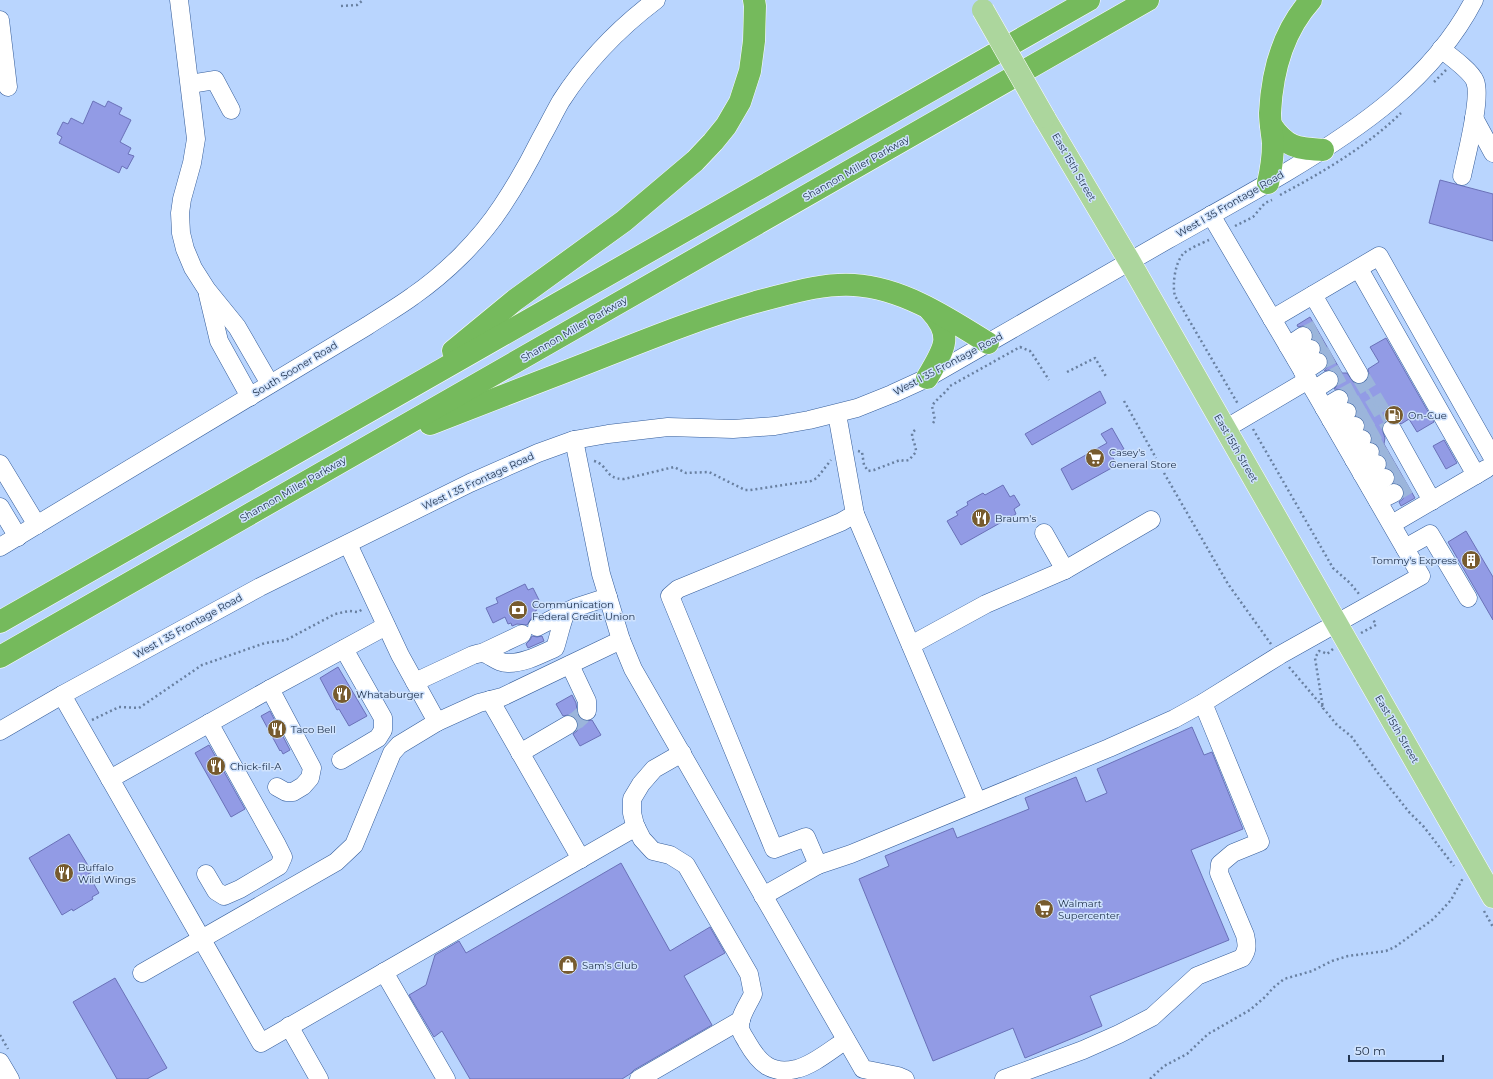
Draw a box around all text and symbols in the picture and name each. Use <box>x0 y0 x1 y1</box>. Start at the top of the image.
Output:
street label: East 15th Street <box>1049 130 1099 204</box>
street label: Shannon Miller Parkway <box>801 132 912 204</box>
street label: West I 35 Frontage Road <box>1174 168 1286 240</box>
street label: Shannon Miller Parkway <box>519 293 630 365</box>
street label: West I 35 Frontage Road <box>891 330 1005 398</box>
street label: South Sooner Road <box>250 338 340 400</box>
fuel station icon: On-Cue <box>1383 404 1405 426</box>
place label: On-Cue <box>1408 409 1447 422</box>
street label: East 15th Street <box>1211 411 1261 485</box>
place label: Casey's General Store <box>1109 446 1177 471</box>
supermarket icon: Casey's General Store <box>1084 447 1106 469</box>
street label: West I 35 Frontage Road <box>420 449 536 513</box>
street label: Shannon Miller Parkway <box>238 453 349 525</box>
restaurant icon: Braum's <box>970 507 992 529</box>
place label: Braum's <box>995 512 1036 525</box>
building icon: Tommy's Express <box>1460 549 1482 571</box>
place label: Tommy's Express <box>1371 554 1457 567</box>
street label: West I 35 Frontage Road <box>131 591 245 661</box>
place label: Communication Federal Credit Union <box>532 598 635 623</box>
bank icon: Communication Federal Credit Union <box>507 599 529 621</box>
restaurant icon: Whataburger <box>331 683 353 705</box>
place label: Whataburger <box>356 688 424 701</box>
street label: East 15th Street <box>1372 692 1422 766</box>
restaurant icon: Taco Bell <box>266 718 288 740</box>
place label: Taco Bell <box>291 723 336 736</box>
restaurant icon: Chick-fil-A <box>205 755 227 777</box>
place label: Chick-fil-A <box>230 760 282 773</box>
place label: Buffalo Wild Wings <box>78 861 136 886</box>
restaurant icon: Buffalo Wild Wings <box>53 862 75 884</box>
place label: Walmart Supercenter <box>1058 897 1120 922</box>
supermarket icon: Walmart Supercenter <box>1033 898 1055 920</box>
shop icon: Sam's Club <box>557 954 579 976</box>
place label: Sam's Club <box>582 959 638 972</box>
scale bar <box>1349 1037 1443 1063</box>
text: 50 m <box>1355 1043 1386 1058</box>

